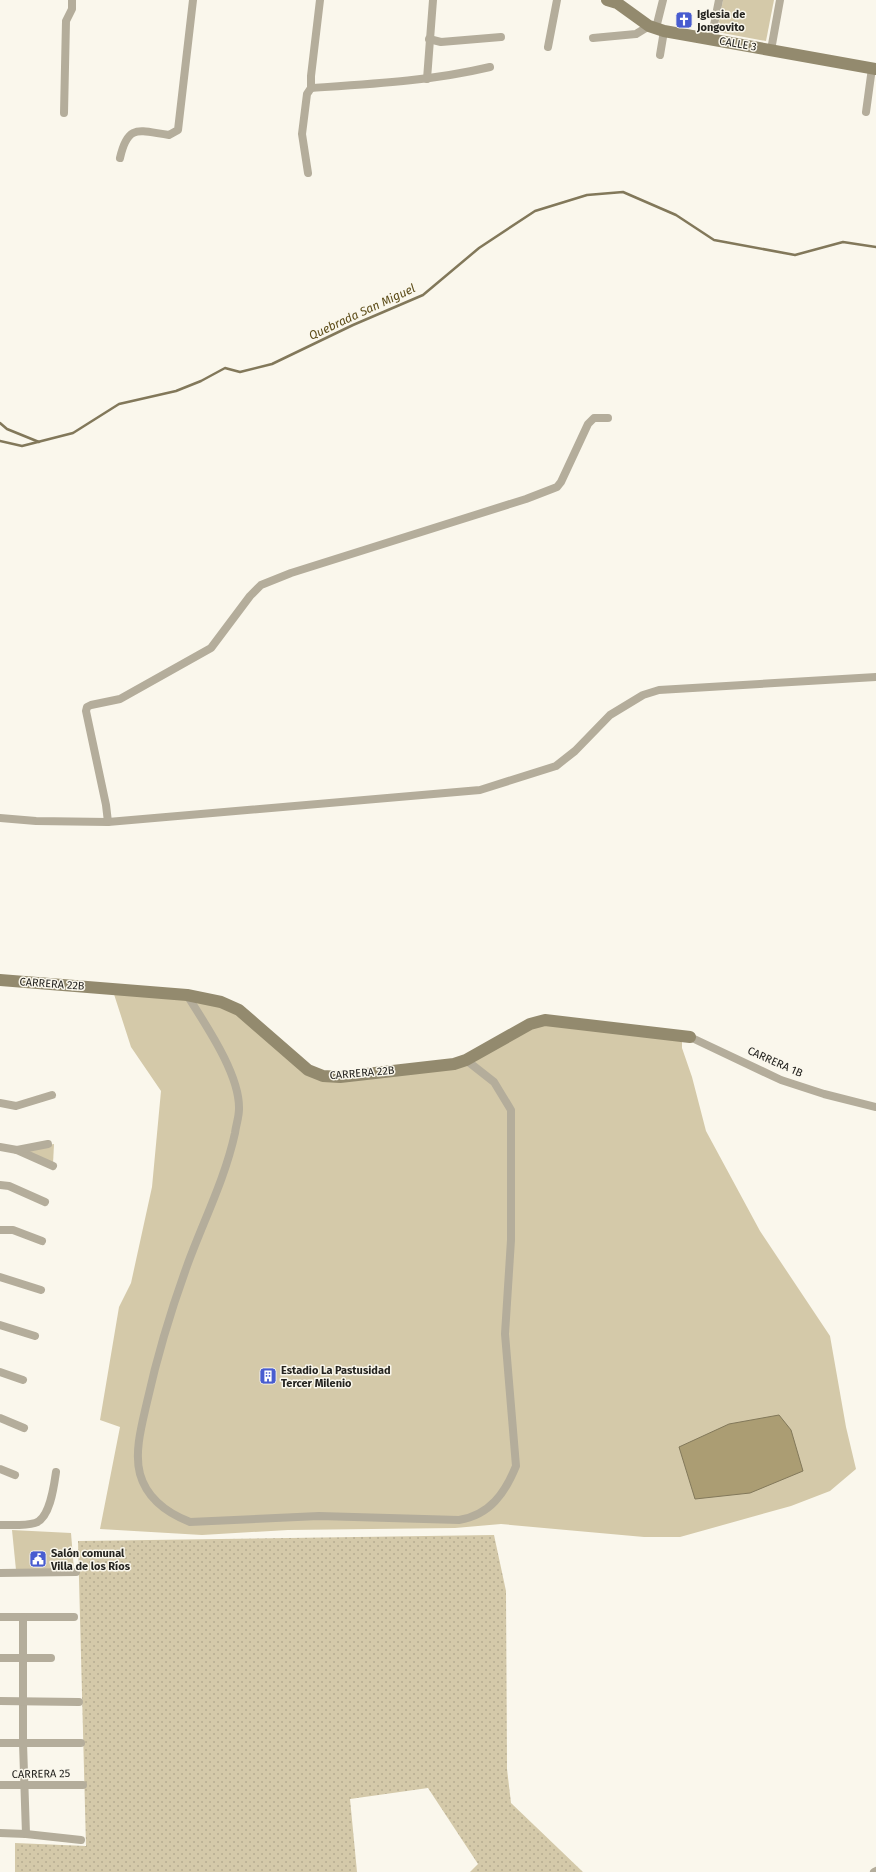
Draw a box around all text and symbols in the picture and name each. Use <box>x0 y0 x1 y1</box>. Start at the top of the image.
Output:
place label: Iglesia de Jongovito <box>696 8 745 34</box>
church icon: Iglesia de Jongovito <box>674 10 694 30</box>
street label: CALLE 3 <box>718 34 758 54</box>
water label: Quebrada San Miguel <box>307 281 417 343</box>
street label: CARRERA 22B <box>19 975 85 993</box>
street label: CARRERA 1B <box>745 1044 805 1080</box>
street label: CARRERA 22B <box>329 1064 395 1082</box>
place label: Estadio La Pastusidad Tercer Milenio <box>281 1364 391 1390</box>
building icon: Estadio La Pastusidad Tercer Milenio <box>258 1366 278 1386</box>
place label: Salón comunal Villa de los Ríos <box>50 1547 131 1573</box>
public building icon: Salón comunal Villa de los Ríos <box>28 1549 48 1569</box>
street label: CARRERA 25 <box>12 1767 71 1781</box>

